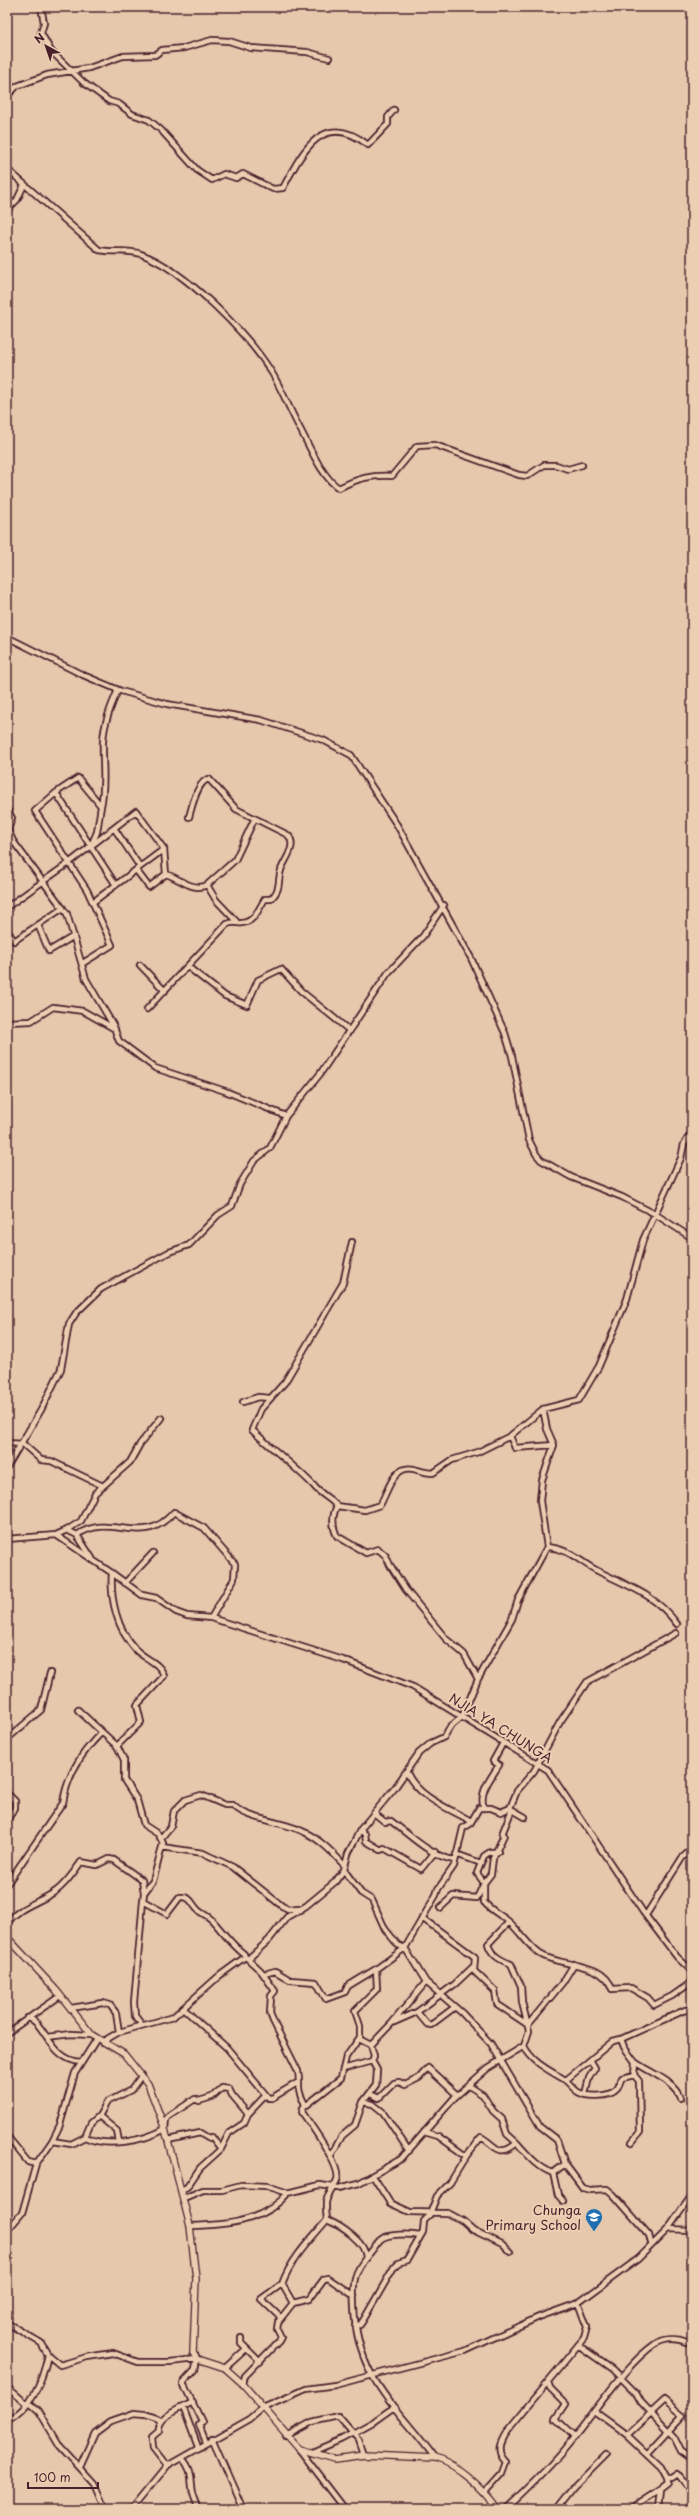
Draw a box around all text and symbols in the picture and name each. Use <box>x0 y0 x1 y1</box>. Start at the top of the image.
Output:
north arrow <box>26 26 66 66</box>
text: N <box>30 28 48 47</box>
street label: NJIA YA CHUNGA <box>446 1688 557 1767</box>
place label: Chunga Primary School <box>485 2200 582 2234</box>
school or university icon: Chunga Primary School <box>584 2207 604 2232</box>
scale bar <box>28 2464 98 2490</box>
text: 100 m <box>34 2468 71 2486</box>

